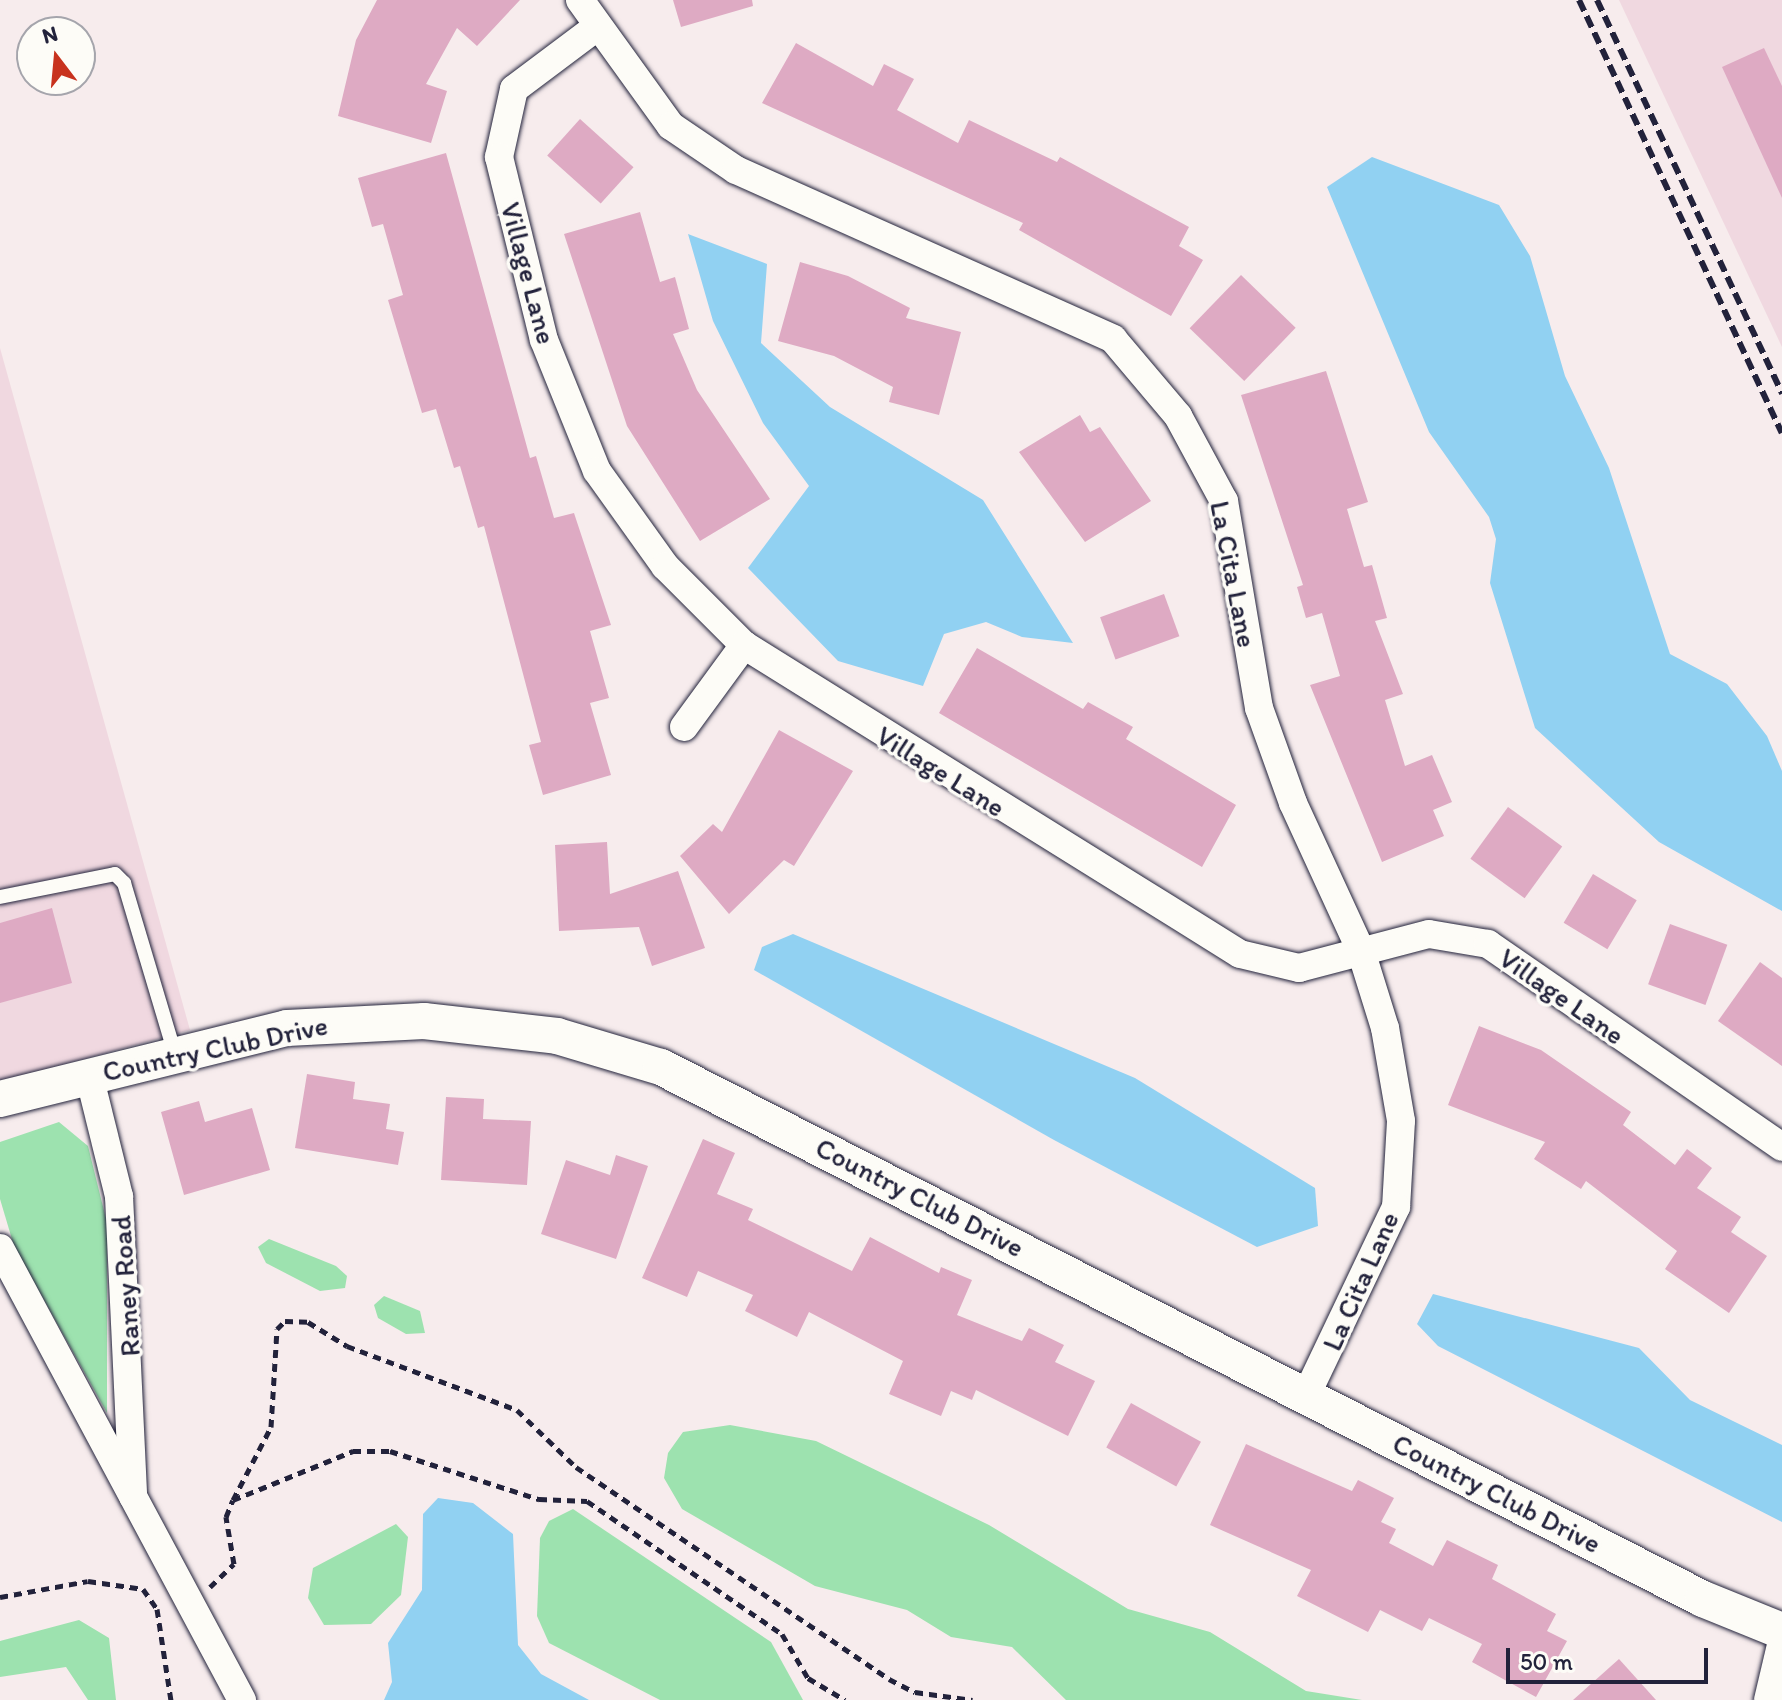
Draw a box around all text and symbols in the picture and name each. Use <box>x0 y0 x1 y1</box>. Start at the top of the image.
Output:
north arrow <box>16 16 96 96</box>
text: N <box>39 19 61 49</box>
street label: Village Lane <box>494 198 564 348</box>
street label: La Cita Lane <box>1203 498 1265 650</box>
street label: Village Lane <box>870 718 1012 824</box>
street label: Village Lane <box>1493 941 1631 1051</box>
street label: Country Club Drive <box>99 1008 331 1088</box>
street label: Country Club Drive <box>810 1130 1030 1264</box>
street label: La Cita Lane <box>1314 1206 1406 1356</box>
street label: Raney Road <box>103 1215 147 1357</box>
street label: Country Club Drive <box>1387 1426 1607 1560</box>
scale bar <box>1510 1632 1712 1682</box>
text: 50 m <box>1520 1647 1573 1676</box>

